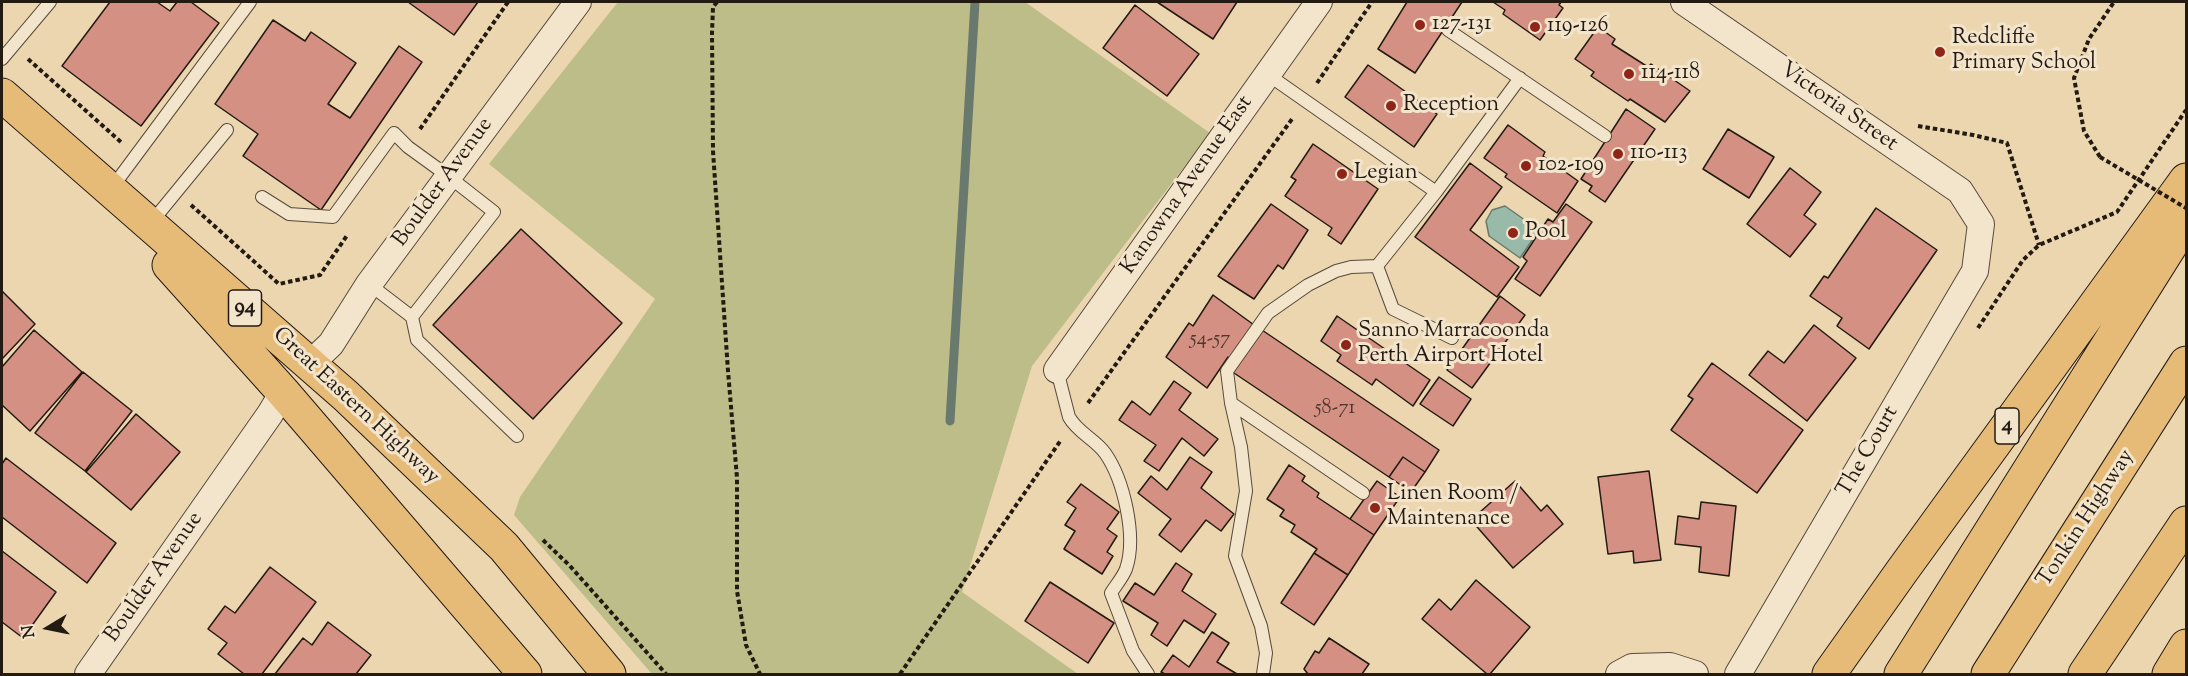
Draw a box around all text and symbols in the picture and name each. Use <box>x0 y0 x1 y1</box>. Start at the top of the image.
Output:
place label: 127-131 <box>1432 12 1491 38</box>
place label: 119-126 <box>1547 14 1608 40</box>
marker: 127-131 <box>1413 18 1427 32</box>
marker: 119-126 <box>1528 20 1542 34</box>
place label: Redcliffe Primary School <box>1952 26 2096 78</box>
marker: Redcliffe Primary School <box>1933 45 1947 59</box>
street label: Victoria Street <box>1774 58 1902 158</box>
place label: 114-118 <box>1641 61 1700 87</box>
marker: 114-118 <box>1622 67 1636 81</box>
street label: Kanowna Avenue East <box>1116 91 1260 281</box>
place label: Reception <box>1403 93 1499 119</box>
marker: Reception <box>1384 99 1398 113</box>
street label: Boulder Avenue <box>388 113 500 253</box>
place label: 110-113 <box>1630 141 1687 167</box>
marker: 110-113 <box>1611 147 1625 161</box>
place label: 102-109 <box>1538 153 1604 179</box>
marker: 102-109 <box>1519 159 1533 173</box>
place label: Legian <box>1354 161 1418 187</box>
marker: Legian <box>1335 167 1349 181</box>
place label: Pool <box>1525 220 1567 246</box>
marker: Pool <box>1506 226 1520 240</box>
road number: 94 <box>228 290 262 326</box>
place label: Sanno Marracoonda Perth Airport Hotel <box>1358 319 1550 370</box>
street label: Great Eastern Highway <box>266 323 444 491</box>
house number: 54-57 <box>1190 329 1230 353</box>
marker: Sanno Marracoonda Perth Airport Hotel <box>1339 338 1353 352</box>
house number: 58-71 <box>1315 398 1355 422</box>
street label: The Court <box>1832 402 1906 502</box>
road number: 4 <box>1995 408 2019 444</box>
street label: Tonkin Highway <box>2033 445 2141 593</box>
place label: Linen Room / Maintenance <box>1387 482 1518 534</box>
marker: Linen Room / Maintenance <box>1368 501 1382 515</box>
street label: Boulder Avenue <box>100 508 210 648</box>
north arrow <box>18 598 78 658</box>
text: N <box>17 623 42 640</box>

